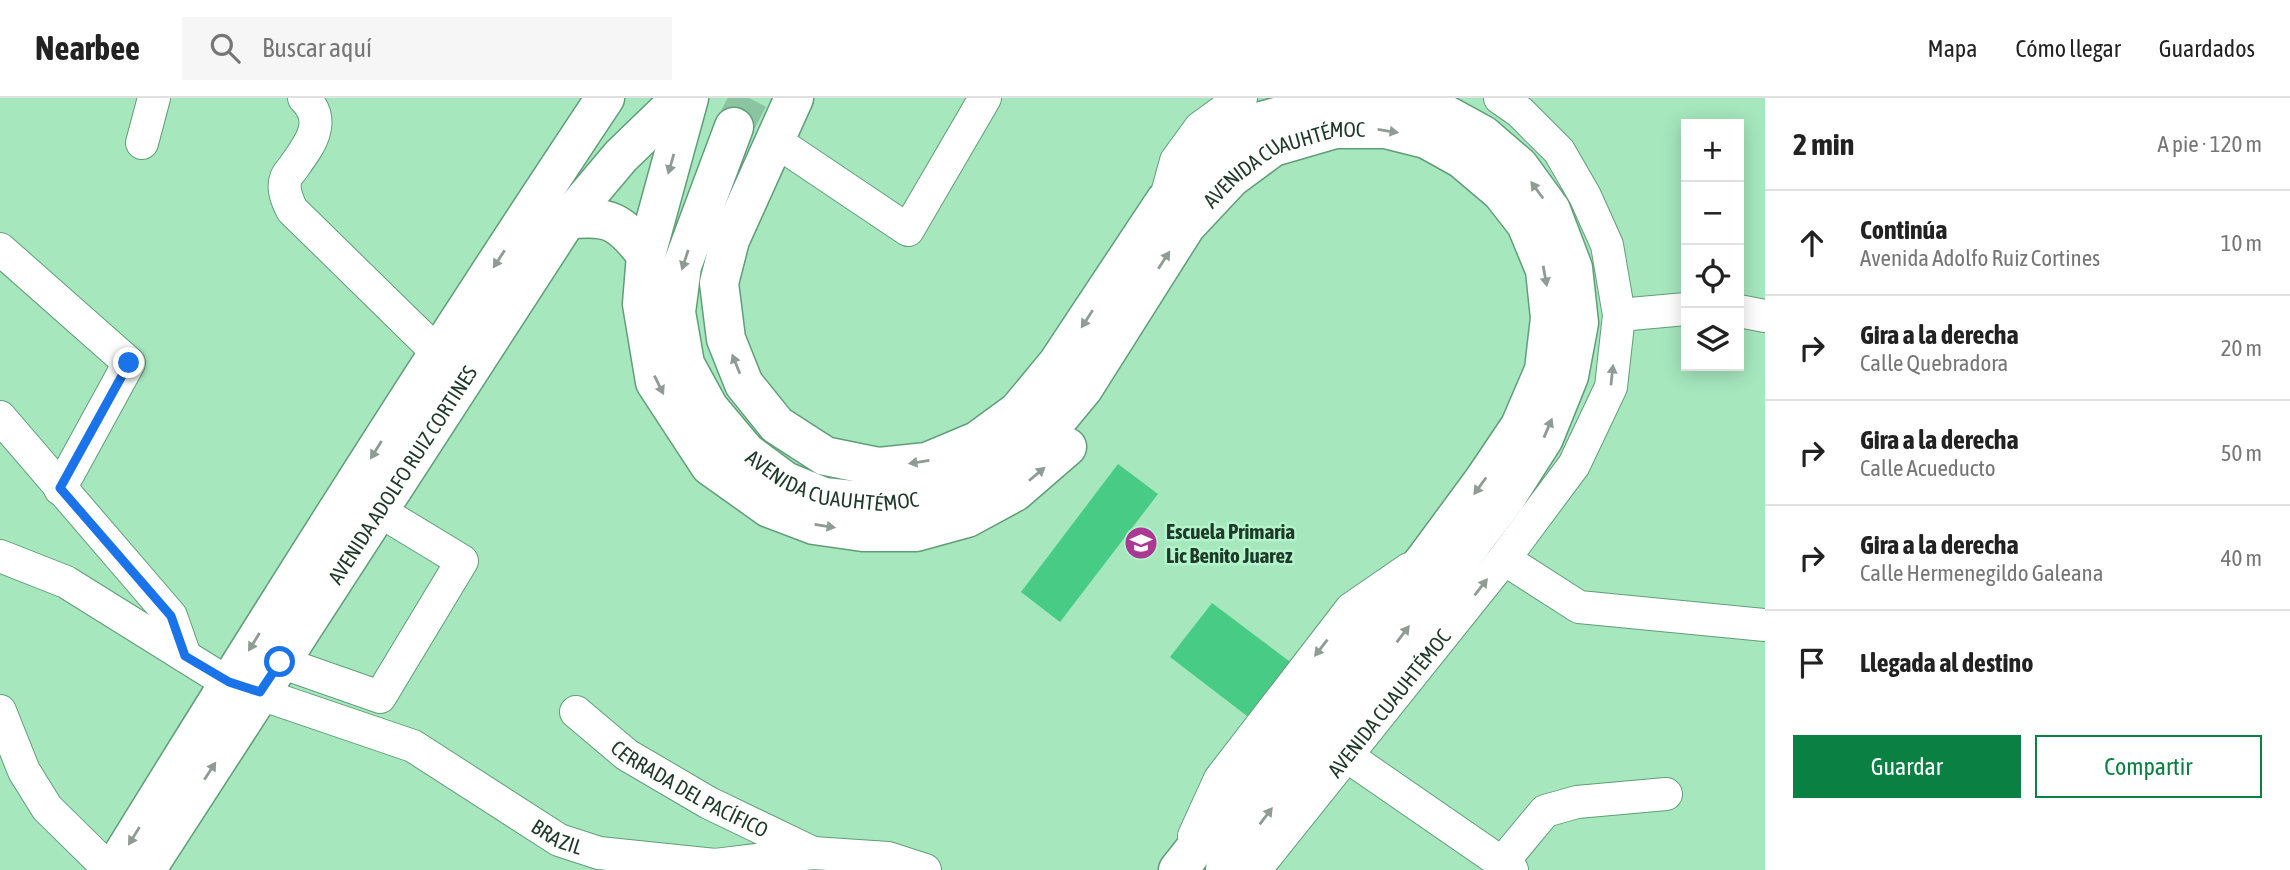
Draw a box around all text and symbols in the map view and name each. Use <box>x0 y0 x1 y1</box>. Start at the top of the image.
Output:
search box <box>182 17 672 80</box>
text: Nearbee <box>35 29 140 67</box>
icon: search <box>206 29 244 67</box>
text: Buscar aquí <box>262 33 372 63</box>
text: Mapa <box>1928 35 1977 62</box>
text: Cómo llegar <box>2015 35 2121 62</box>
text: Guardados <box>2159 35 2255 62</box>
street label: AVENIDA CUAUHTÉMOC <box>1198 117 1366 212</box>
map controls <box>1681 119 1744 371</box>
button: + <box>1681 119 1744 182</box>
one-way arrow <box>1377 126 1399 137</box>
text: 2 min <box>1793 127 1854 161</box>
text: A pie · 120 m <box>2158 131 2262 157</box>
one-way arrow <box>665 153 676 175</box>
one-way arrow <box>1530 181 1544 199</box>
button: − <box>1681 182 1744 245</box>
text: Continúa <box>1860 215 1947 245</box>
icon: ahead <box>1793 224 1831 262</box>
text: 10 m <box>2221 230 2262 256</box>
button: locate <box>1681 245 1744 308</box>
text: Avenida Adolfo Ruiz Cortines <box>1860 245 2100 271</box>
one-way arrow <box>679 249 690 270</box>
one-way arrow <box>492 250 506 268</box>
one-way arrow <box>1157 251 1171 269</box>
one-way arrow <box>1540 265 1551 287</box>
button: layers <box>1681 308 1744 371</box>
one-way arrow <box>1080 309 1093 329</box>
text: Gira a la derecha <box>1860 320 2019 350</box>
icon: right <box>1793 329 1831 367</box>
text: 20 m <box>2221 335 2262 361</box>
route end <box>113 347 144 378</box>
text: Calle Quebradora <box>1860 350 2008 376</box>
one-way arrow <box>730 353 741 374</box>
street label: AVENIDA ADOLFO RUIZ CORTINES <box>323 361 482 588</box>
one-way arrow <box>1607 363 1618 385</box>
one-way arrow <box>653 375 665 395</box>
one-way arrow <box>1542 418 1554 438</box>
text: Gira a la derecha <box>1860 425 2019 455</box>
icon: right <box>1793 434 1831 472</box>
text: 50 m <box>2221 440 2262 466</box>
one-way arrow <box>370 441 383 460</box>
street label: AVENIDA CUAUHTÉMOC <box>742 444 921 515</box>
text: Calle Acueducto <box>1860 455 1996 481</box>
one-way arrow <box>908 457 930 468</box>
one-way arrow <box>1028 466 1046 482</box>
one-way arrow <box>1473 477 1487 495</box>
place label: Escuela Primaria Lic Benito Juarez <box>1166 519 1295 567</box>
one-way arrow <box>814 521 836 532</box>
school or university icon: Escuela Primaria Lic Benito Juarez <box>1122 524 1160 562</box>
text: Gira a la derecha <box>1860 530 2019 560</box>
icon: right <box>1793 539 1831 577</box>
text: 40 m <box>2221 545 2262 571</box>
text: Calle Hermenegildo Galeana <box>1860 560 2103 586</box>
one-way arrow <box>1474 578 1488 596</box>
street label: AVENIDA CUAUHTÉMOC <box>1322 624 1456 782</box>
one-way arrow <box>1396 625 1410 643</box>
one-way arrow <box>248 633 261 652</box>
one-way arrow <box>1314 639 1328 657</box>
icon: arrive <box>1793 644 1831 682</box>
route start <box>264 646 295 677</box>
text: Llegada al destino <box>1860 648 2033 678</box>
street label: CERRADA DEL PACÍFICO <box>606 735 772 842</box>
button: Guardar <box>1793 735 2021 798</box>
button: Compartir <box>2035 735 2262 798</box>
one-way arrow <box>203 762 216 781</box>
one-way arrow <box>1259 807 1274 825</box>
street label: BRAZIL <box>527 814 585 859</box>
one-way arrow <box>128 826 141 845</box>

